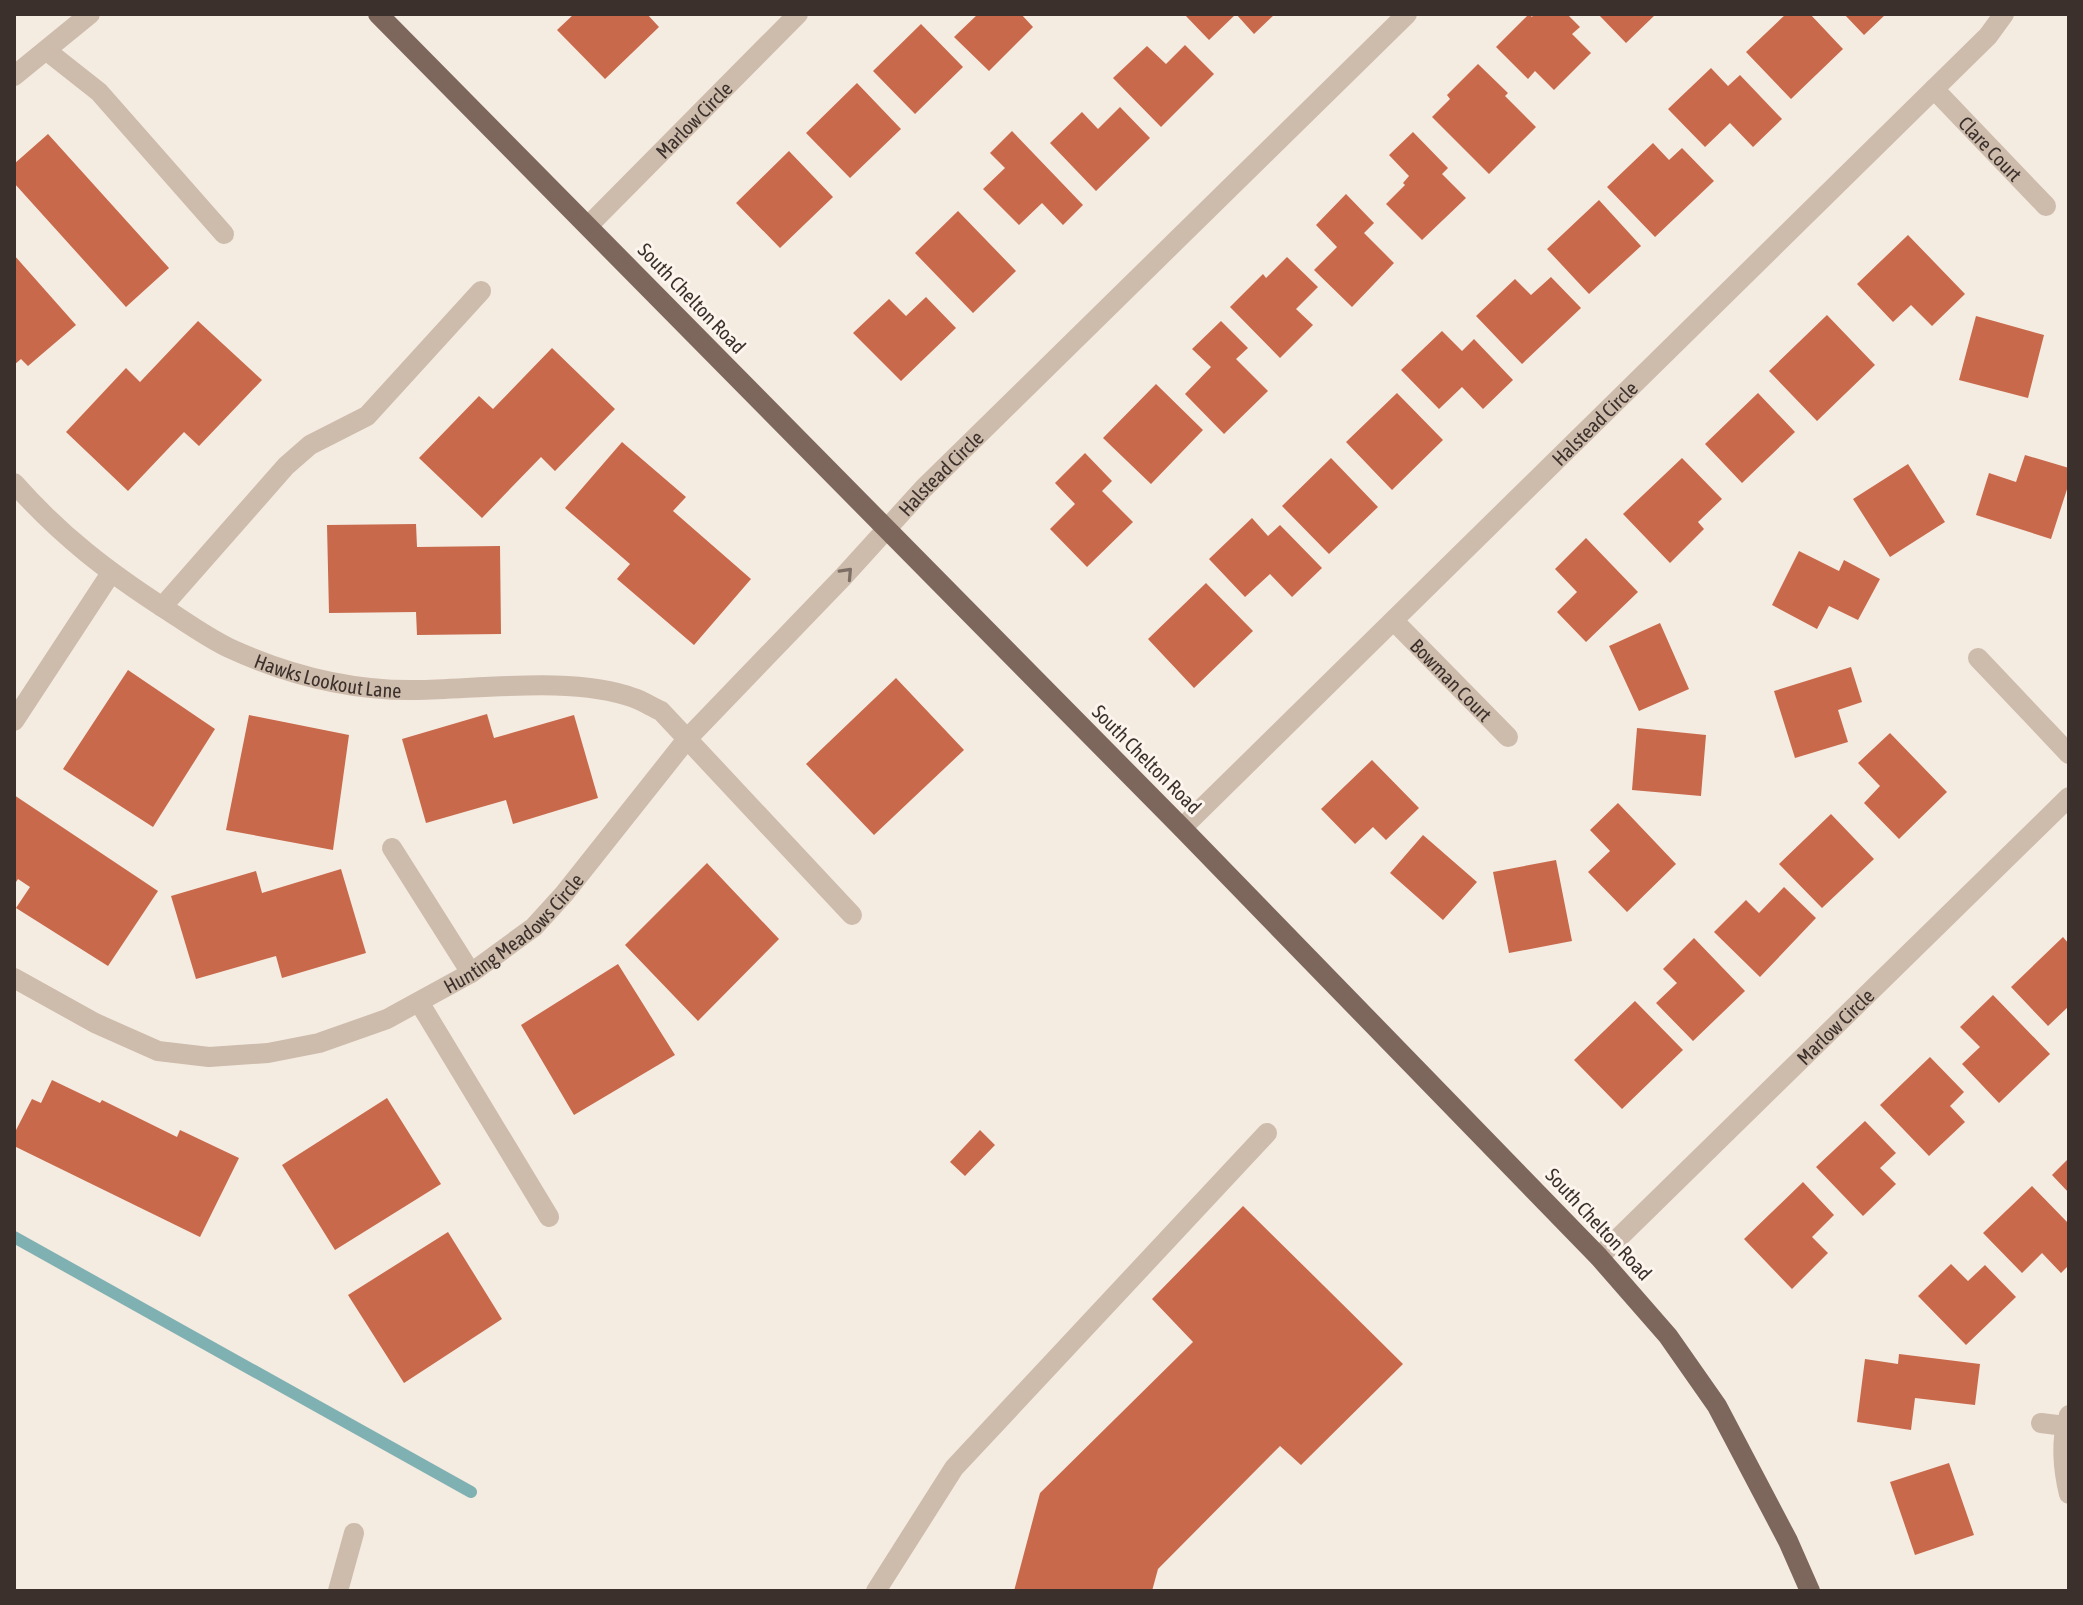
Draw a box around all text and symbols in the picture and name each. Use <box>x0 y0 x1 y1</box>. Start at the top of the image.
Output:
street label: Marlow Circle <box>651 76 736 163</box>
street label: Clare Court <box>1954 111 2027 186</box>
street label: South Chelton Road <box>634 238 750 358</box>
street label: Halstead Circle <box>1547 376 1642 470</box>
street label: Halstead Circle <box>893 425 987 520</box>
one-way arrow <box>837 568 852 582</box>
street label: Bowman Court <box>1406 633 1497 726</box>
street label: Hawks Lookout Lane <box>251 648 402 701</box>
street label: South Chelton Road <box>1088 700 1206 818</box>
street label: Hunting Meadows Circle <box>439 869 588 997</box>
street label: Marlow Circle <box>1792 983 1878 1069</box>
street label: South Chelton Road <box>1541 1163 1657 1285</box>

